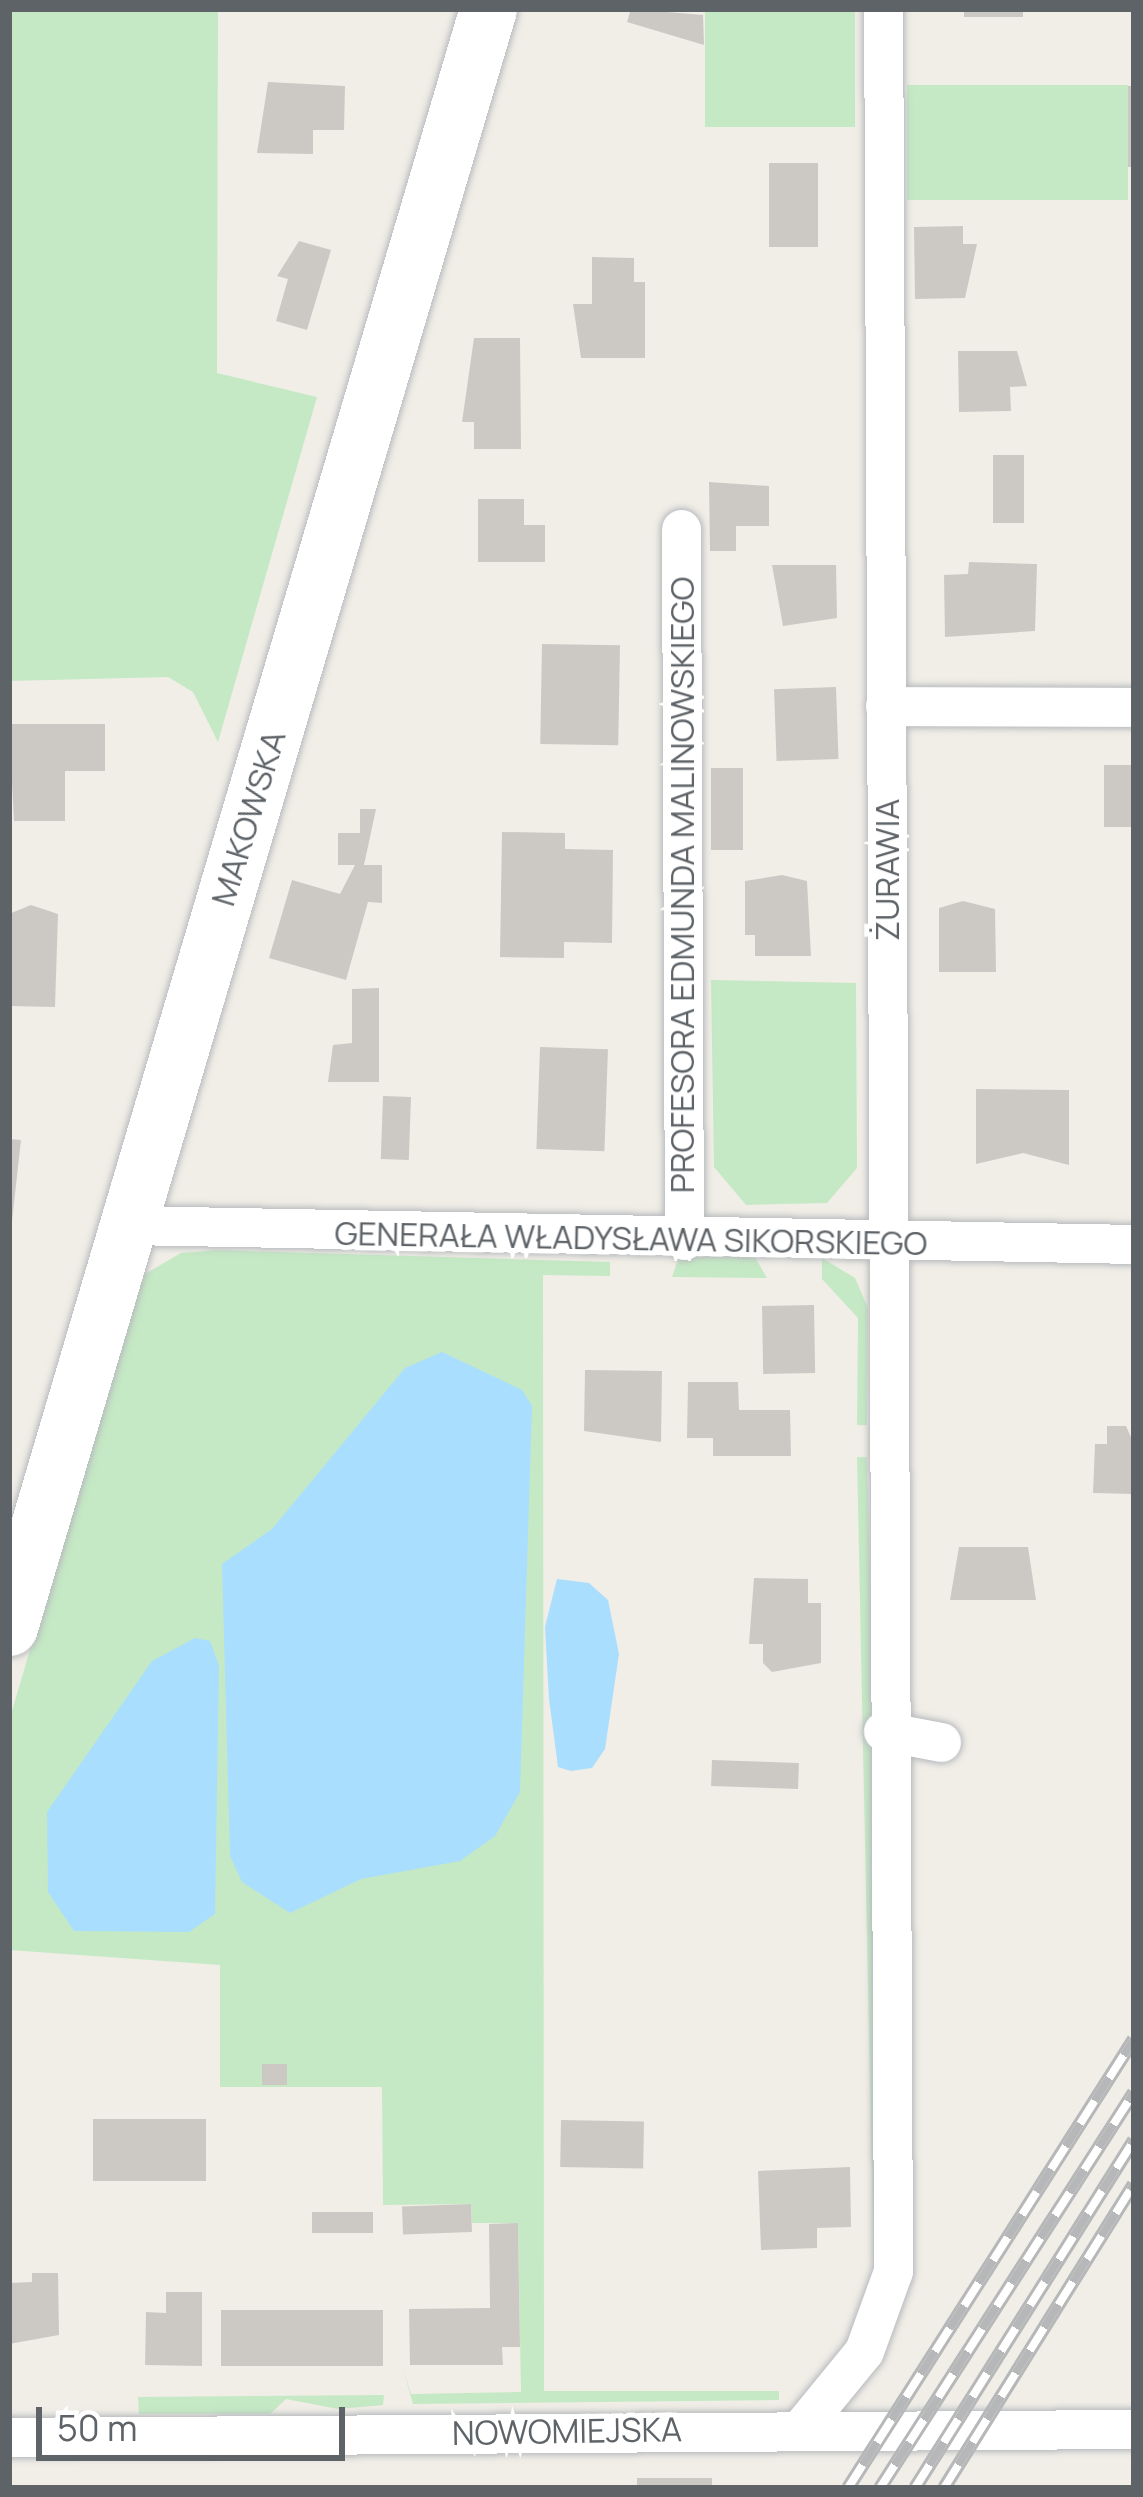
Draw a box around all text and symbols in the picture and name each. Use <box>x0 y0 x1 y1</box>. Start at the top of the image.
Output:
street label: PROFESORA EDMUNDA MALINOWSKIEGO <box>662 577 702 1193</box>
street label: MAKOWSKA <box>203 726 293 910</box>
street label: ŻURAWIA <box>867 799 907 941</box>
street label: GENERAŁA WŁADYSŁAWA SIKORSKIEGO <box>334 1213 928 1263</box>
scale bar <box>42 2383 351 2457</box>
text: 50 m <box>57 2403 137 2452</box>
street label: NOWOMIEJSKA <box>452 2409 682 2453</box>

